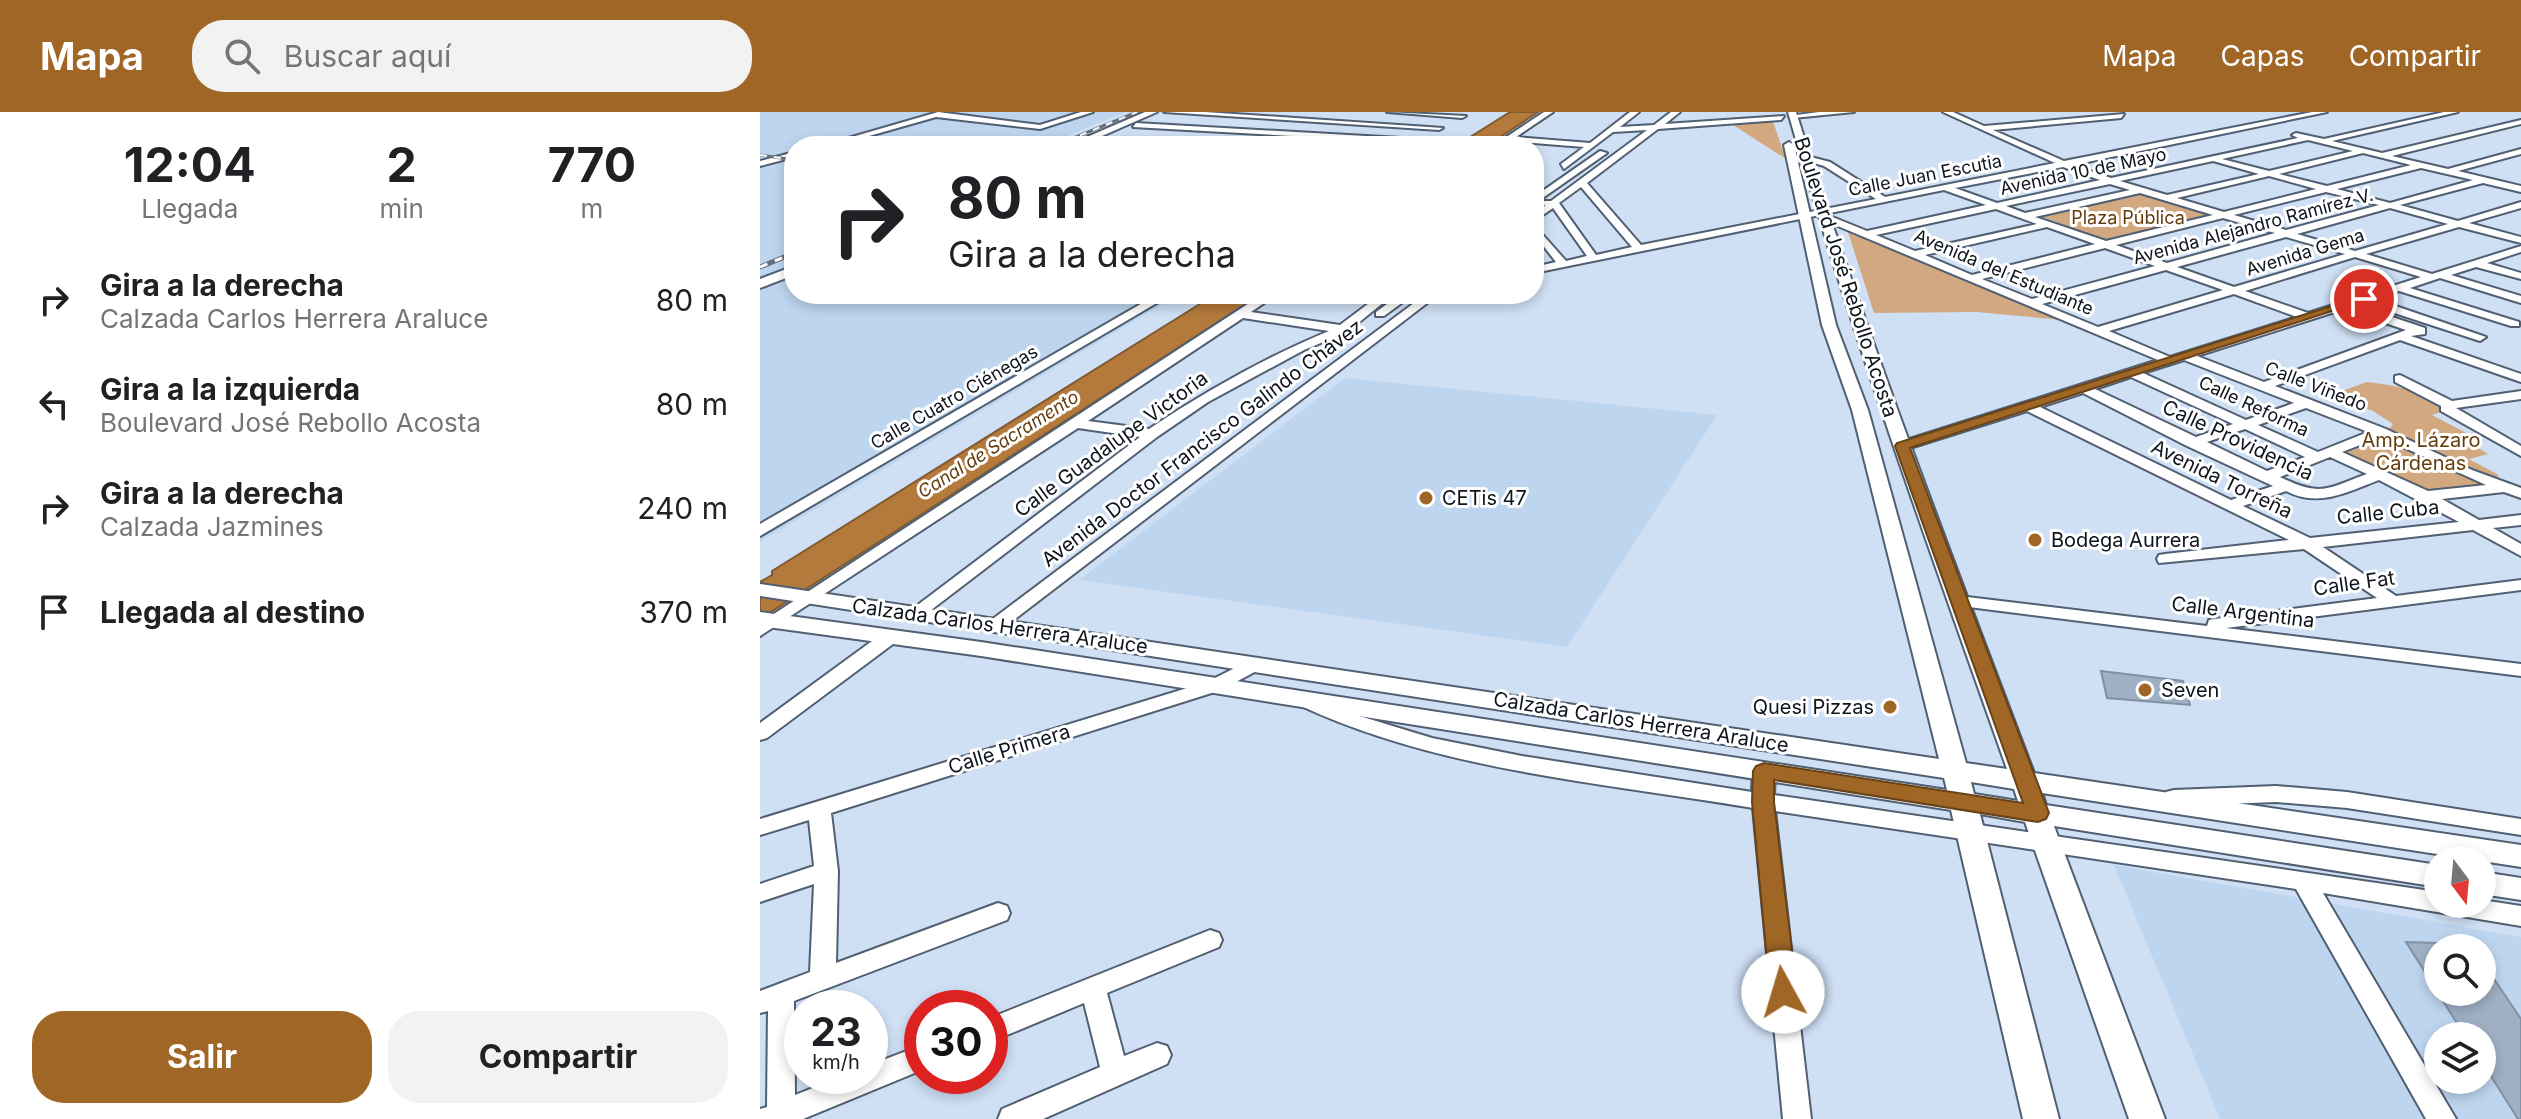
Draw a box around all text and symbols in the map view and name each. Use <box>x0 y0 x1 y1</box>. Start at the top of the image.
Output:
search box <box>192 20 752 92</box>
text: Mapa <box>40 33 144 79</box>
icon: search <box>220 34 264 78</box>
text: Buscar aquí <box>284 38 451 74</box>
text: Mapa <box>2102 39 2177 73</box>
text: Capas <box>2221 39 2305 73</box>
text: Compartir <box>2349 39 2481 73</box>
street label: Boulevard José Rebollo Acosta <box>1789 134 1903 420</box>
text: 12:04 <box>124 135 256 194</box>
text: 2 <box>387 135 417 194</box>
text: 770 <box>548 135 636 194</box>
street label: Avenida 10 de Mayo <box>1998 143 2168 199</box>
street label: Calle Juan Escutia <box>1846 150 2004 200</box>
text: 80 m <box>948 164 1087 232</box>
icon: right <box>816 168 920 272</box>
street label: Avenida Alejandro Ramírez V. <box>2131 184 2375 268</box>
text: Llegada <box>141 193 238 224</box>
text: min <box>379 193 424 224</box>
text: m <box>581 193 603 224</box>
park label: Plaza Pública <box>2071 207 2185 228</box>
street label: Avenida Gema <box>2243 224 2367 280</box>
street label: Avenida del Estudiante <box>1911 225 2097 319</box>
text: Gira a la derecha <box>948 232 1236 276</box>
pin <box>2330 265 2398 333</box>
text: Gira a la derecha <box>100 267 344 303</box>
icon: arrive <box>2342 277 2386 321</box>
icon: right <box>32 278 76 322</box>
text: 80 m <box>656 282 728 318</box>
text: Calzada Carlos Herrera Araluce <box>100 303 488 334</box>
street label: Avenida Doctor Francisco Galindo Chávez <box>1037 314 1367 572</box>
street label: Calle Cuatro Ciénegas <box>867 341 1041 453</box>
street label: Calle Viñedo <box>2262 357 2370 415</box>
street label: Calle Guadalupe Victoria <box>1010 366 1212 522</box>
text: Gira a la izquierda <box>100 371 360 407</box>
street label: Calle Reforma <box>2196 371 2312 441</box>
icon: left <box>32 382 76 426</box>
text: 80 m <box>656 386 728 422</box>
water label: Canal de Sacramento <box>914 386 1082 502</box>
street label: Calle Providencia <box>2159 395 2317 485</box>
text: Boulevard José Rebollo Acosta <box>100 407 481 438</box>
park label: Amp. Lázaro Cárdenas <box>2362 428 2480 475</box>
street label: Avenida Torreña <box>2148 435 2296 523</box>
text: Gira a la derecha <box>100 475 344 511</box>
icon: right <box>32 486 76 530</box>
place label: CETis 47 <box>1442 486 1527 510</box>
marker: CETis 47 <box>1417 489 1435 507</box>
text: 240 m <box>637 490 728 526</box>
street label: Calle Cuba <box>2336 495 2440 529</box>
text: Calzada Jazmines <box>100 511 324 542</box>
place label: Bodega Aurrera <box>2051 528 2200 552</box>
marker: Bodega Aurrera <box>2026 531 2044 549</box>
street label: Calle Fat <box>2312 565 2397 601</box>
icon: arrive <box>32 590 76 634</box>
street label: Calle Argentina <box>2170 591 2316 633</box>
street label: Calzada Carlos Herrera Araluce <box>850 593 1150 659</box>
text: Llegada al destino <box>100 594 365 630</box>
text: 370 m <box>639 594 728 630</box>
place label: Seven <box>2161 678 2219 702</box>
marker: Seven <box>2136 681 2154 699</box>
street label: Calzada Carlos Herrera Araluce <box>1492 687 1790 757</box>
place label: Quesi Pizzas <box>1753 695 1874 719</box>
marker: Quesi Pizzas <box>1881 698 1899 716</box>
street label: Calle Primera <box>945 719 1073 779</box>
north arrow <box>2424 846 2496 918</box>
map controls <box>2424 846 2496 1094</box>
button: search <box>2424 934 2496 1006</box>
position arrow <box>1741 950 1825 1034</box>
speed limit sign: 30 <box>904 990 1008 1094</box>
text: 23 <box>810 1007 862 1056</box>
button: Salir <box>32 1011 372 1103</box>
button: Compartir <box>388 1011 728 1103</box>
button: layers <box>2424 1022 2496 1094</box>
text: km/h <box>812 1050 860 1074</box>

